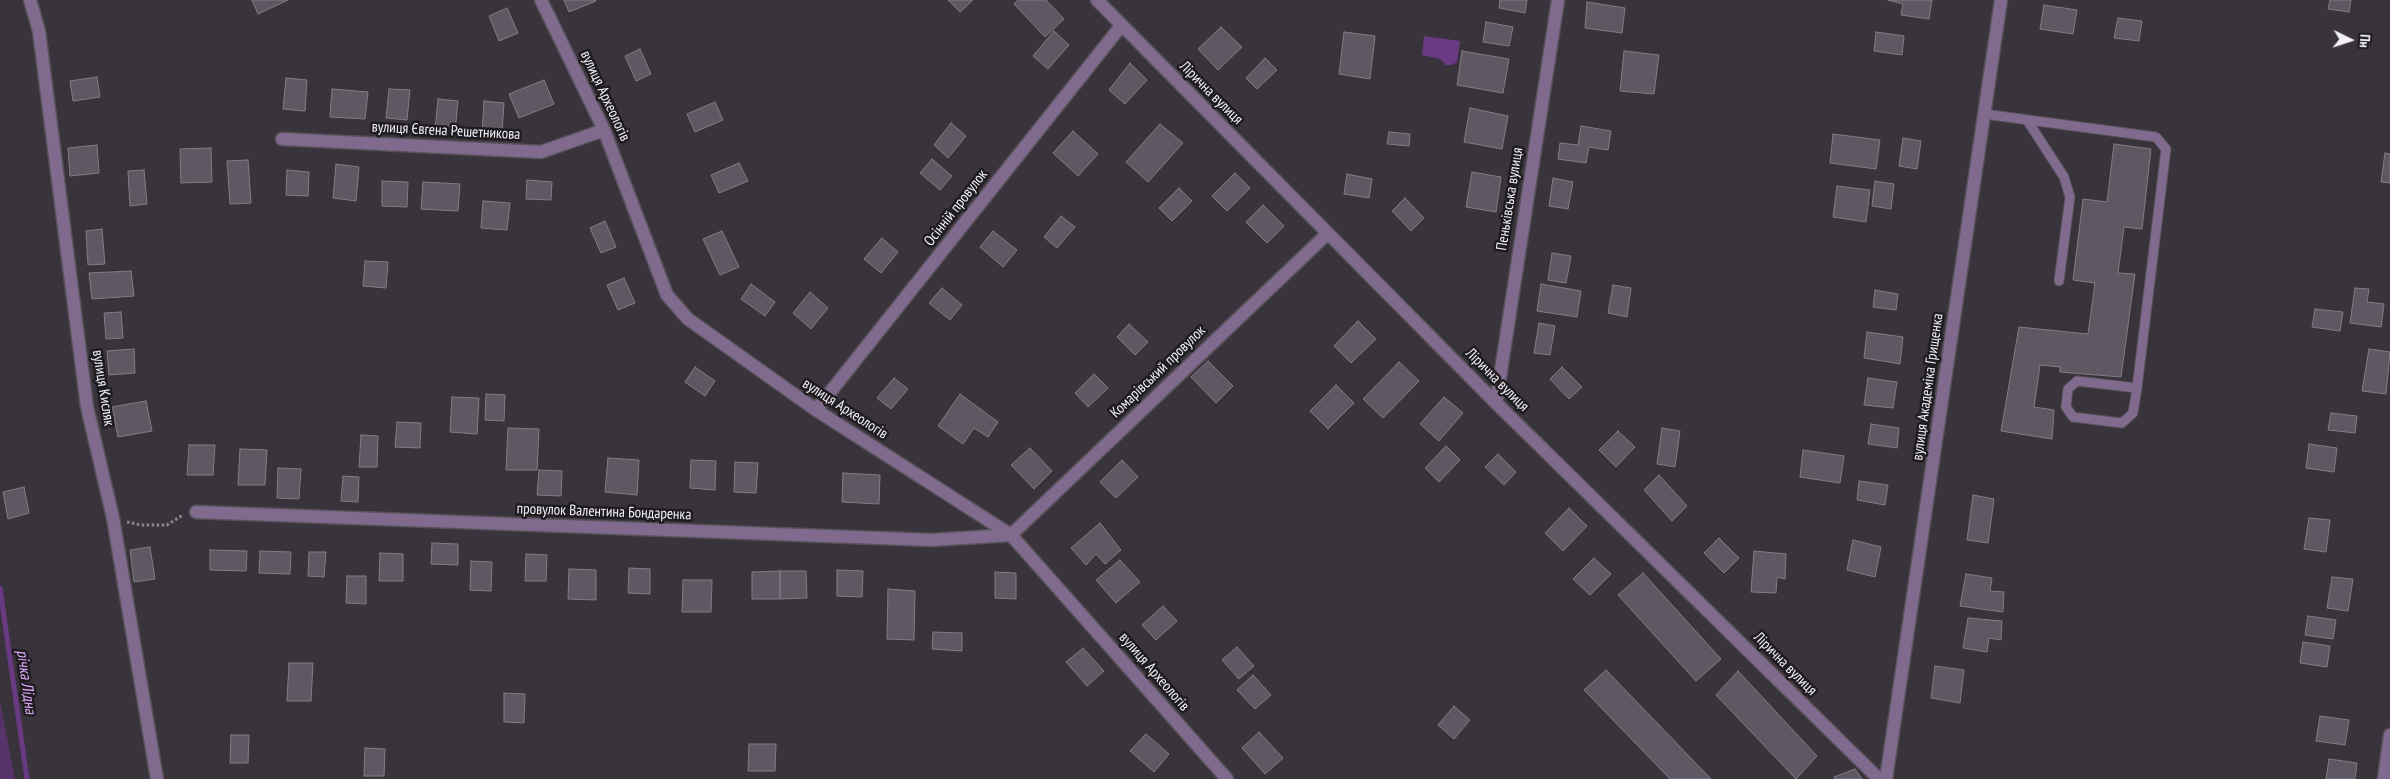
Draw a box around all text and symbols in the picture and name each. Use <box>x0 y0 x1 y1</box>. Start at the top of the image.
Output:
north arrow <box>2325 15 2375 65</box>
text: Пн <box>2356 34 2374 48</box>
street label: вулиця Археологів <box>576 48 634 144</box>
street label: Лірична вулиця <box>1176 58 1246 128</box>
street label: вулиця Євгена Решетникова <box>371 118 521 144</box>
street label: Пеньківська вулиця <box>1493 146 1527 252</box>
street label: Осінній провулок <box>921 166 991 250</box>
street label: вулиця Академіка Грищенка <box>1909 312 1947 462</box>
street label: Комарівський провулок <box>1107 322 1209 422</box>
street label: Лірична вулиця <box>1462 345 1532 415</box>
street label: вулиця Кисляк <box>88 349 118 427</box>
street label: вулиця Археологів <box>799 375 891 443</box>
street label: провулок Валентина Бондаренка <box>516 500 692 524</box>
street label: вулиця Археологів <box>1115 629 1193 715</box>
street label: Лірична вулиця <box>1750 629 1820 699</box>
water label: річка Лідна <box>12 649 40 715</box>

